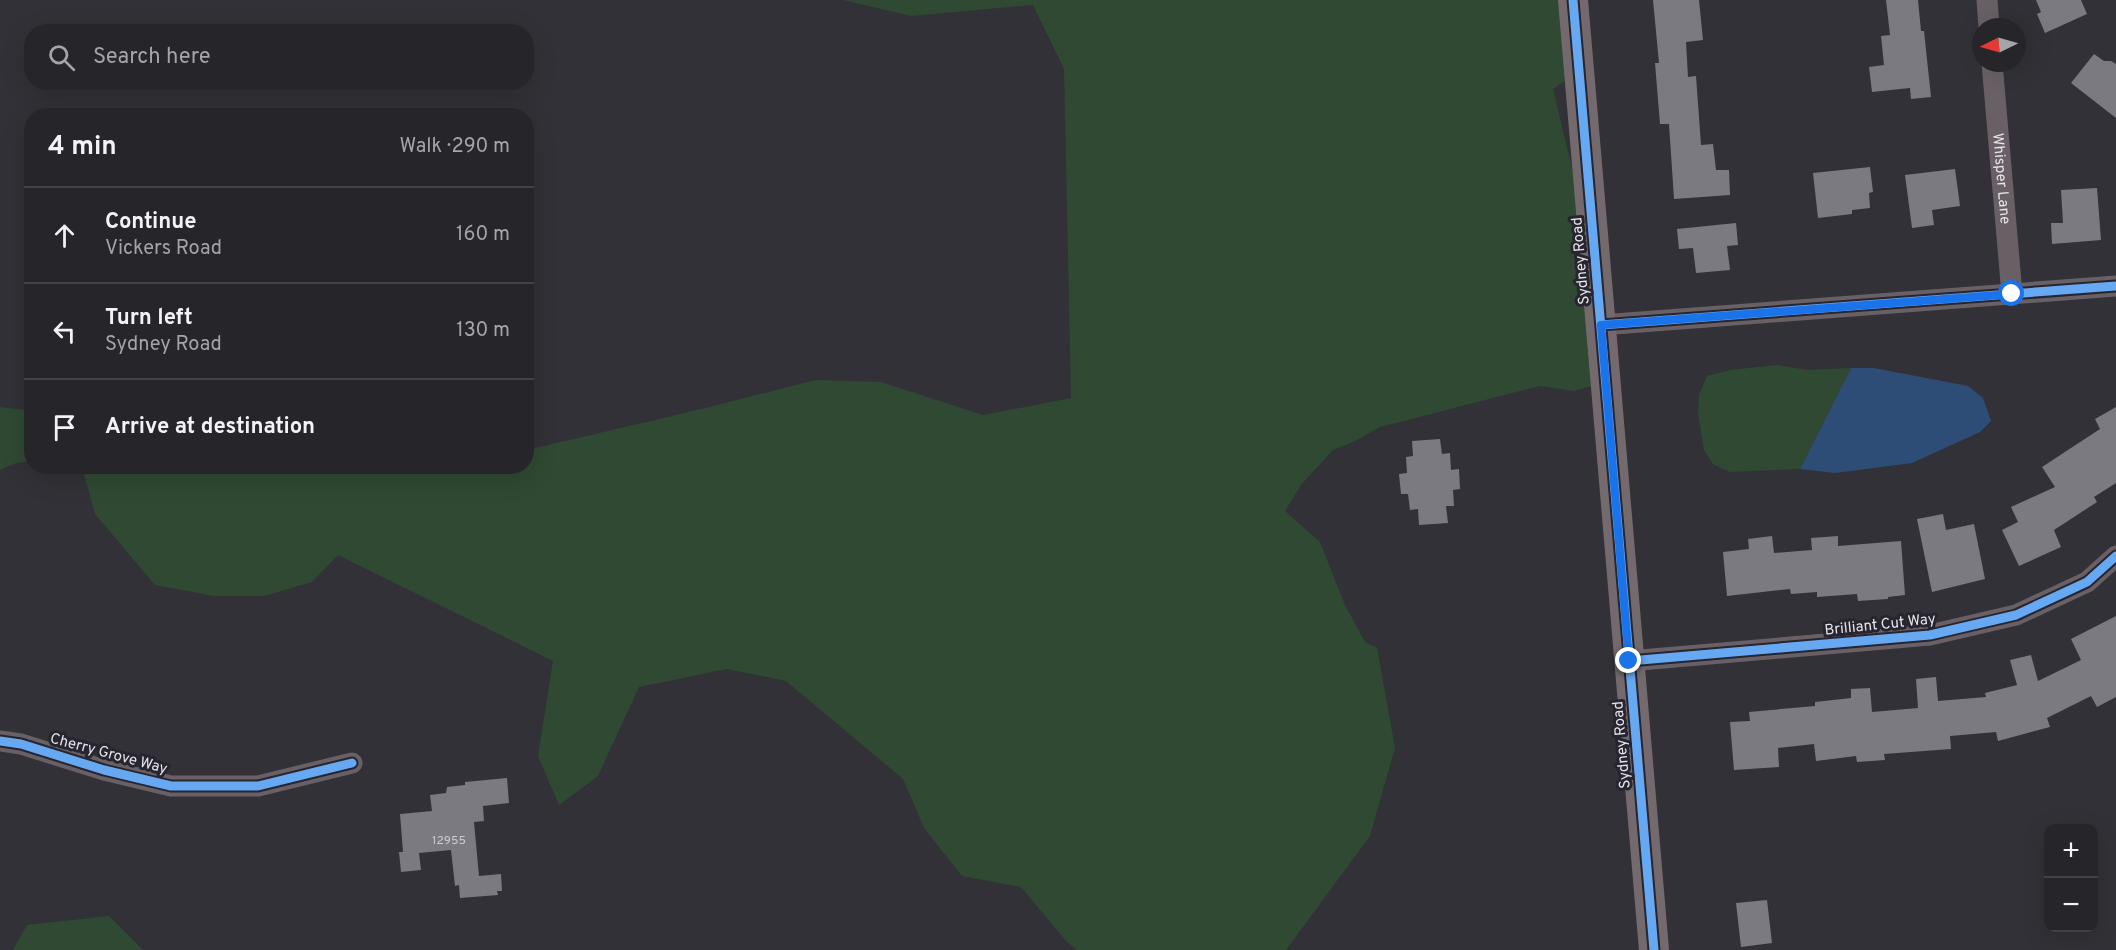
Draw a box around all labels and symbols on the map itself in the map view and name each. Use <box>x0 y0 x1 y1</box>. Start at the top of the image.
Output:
north arrow <box>1972 18 2026 72</box>
street label: Whisper Lane <box>1987 132 2014 225</box>
street label: Sydney Road <box>1568 216 1595 305</box>
route start <box>1998 280 2024 306</box>
street label: Brilliant Cut Way <box>1824 610 1937 641</box>
route end <box>1615 647 1641 673</box>
street label: Sydney Road <box>1609 700 1636 789</box>
street label: Cherry Grove Way <box>48 730 169 779</box>
house number: 12955 <box>432 833 466 849</box>

